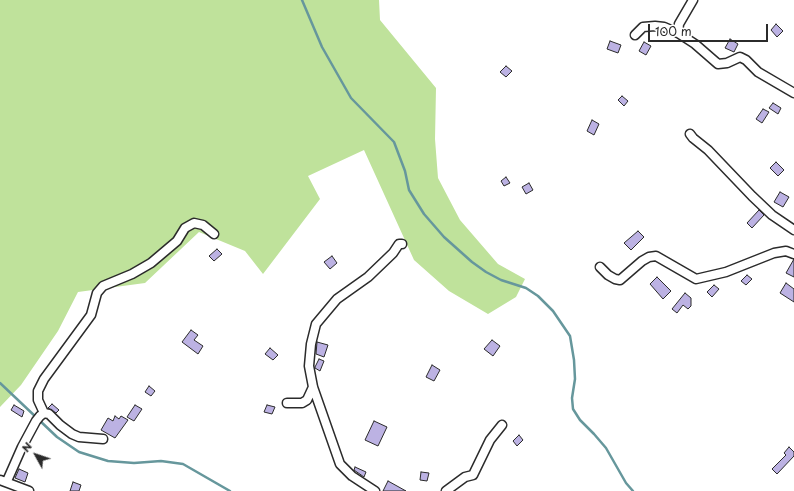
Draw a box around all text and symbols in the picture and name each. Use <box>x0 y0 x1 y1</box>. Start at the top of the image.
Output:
scale bar <box>650 16 770 42</box>
text: 100 m <box>655 22 692 40</box>
north arrow <box>16 435 56 475</box>
text: N <box>17 438 36 456</box>

